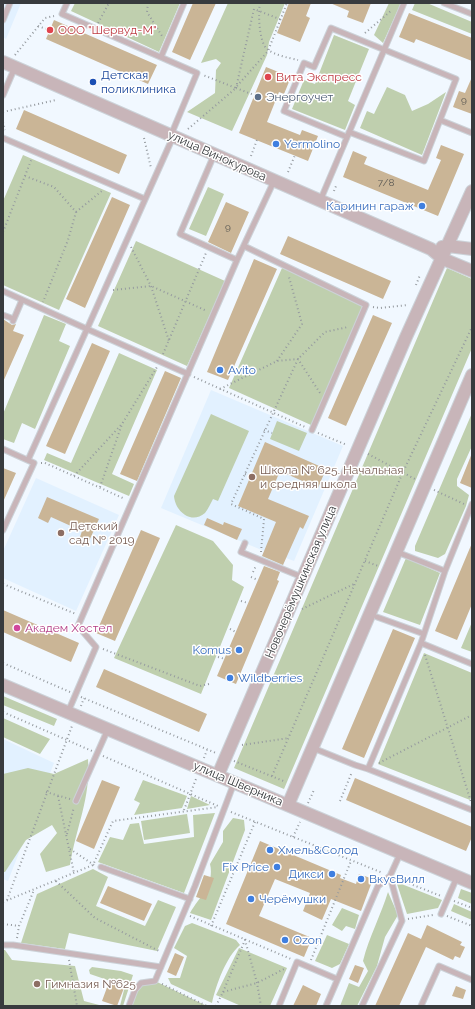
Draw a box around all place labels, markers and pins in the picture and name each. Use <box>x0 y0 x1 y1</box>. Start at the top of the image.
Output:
place label: ООО "Шервуд-М" <box>58 23 156 37</box>
marker: ООО "Шервуд-М" <box>45 25 55 35</box>
place label: Детская поликлиника <box>101 68 176 96</box>
place label: Вита Экспресс <box>276 70 362 84</box>
marker: Вита Экспресс <box>263 72 273 82</box>
marker: Детская поликлиника <box>88 77 98 87</box>
place label: Энергоучет <box>266 90 333 104</box>
marker: Энергоучет <box>253 92 263 102</box>
place label: Yermolino <box>284 137 340 151</box>
marker: Yermolino <box>271 139 281 149</box>
place label: Каринин гараж <box>326 199 414 213</box>
marker: Каринин гараж <box>417 201 427 211</box>
place label: Avito <box>228 363 256 377</box>
marker: Avito <box>215 365 225 375</box>
place label: Школа № 625. Начальная и средняя школа <box>260 463 403 491</box>
marker: Школа № 625. Начальная и средняя школа <box>247 472 257 482</box>
place label: Детский сад № 2019 <box>69 519 135 547</box>
marker: Детский сад № 2019 <box>56 528 66 538</box>
place label: Академ Хостел <box>25 621 112 635</box>
marker: Академ Хостел <box>12 623 22 633</box>
place label: Komus <box>193 643 231 657</box>
marker: Komus <box>234 645 244 655</box>
place label: Wildberries <box>238 671 302 685</box>
marker: Wildberries <box>225 673 235 683</box>
place label: Хмель&Солод <box>278 843 358 857</box>
marker: Хмель&Солод <box>265 845 275 855</box>
place label: Fix Price <box>222 860 269 874</box>
marker: Fix Price <box>272 862 282 872</box>
place label: Дикси <box>288 867 324 881</box>
marker: Дикси <box>327 869 337 879</box>
place label: ВкусВилл <box>369 872 425 886</box>
marker: ВкусВилл <box>356 874 366 884</box>
place label: Черёмушки <box>259 892 326 906</box>
marker: Черёмушки <box>246 894 256 904</box>
place label: Ozon <box>293 933 322 947</box>
marker: Ozon <box>280 935 290 945</box>
place label: Гимназия №625 <box>45 977 136 991</box>
marker: Гимназия №625 <box>32 979 42 989</box>

